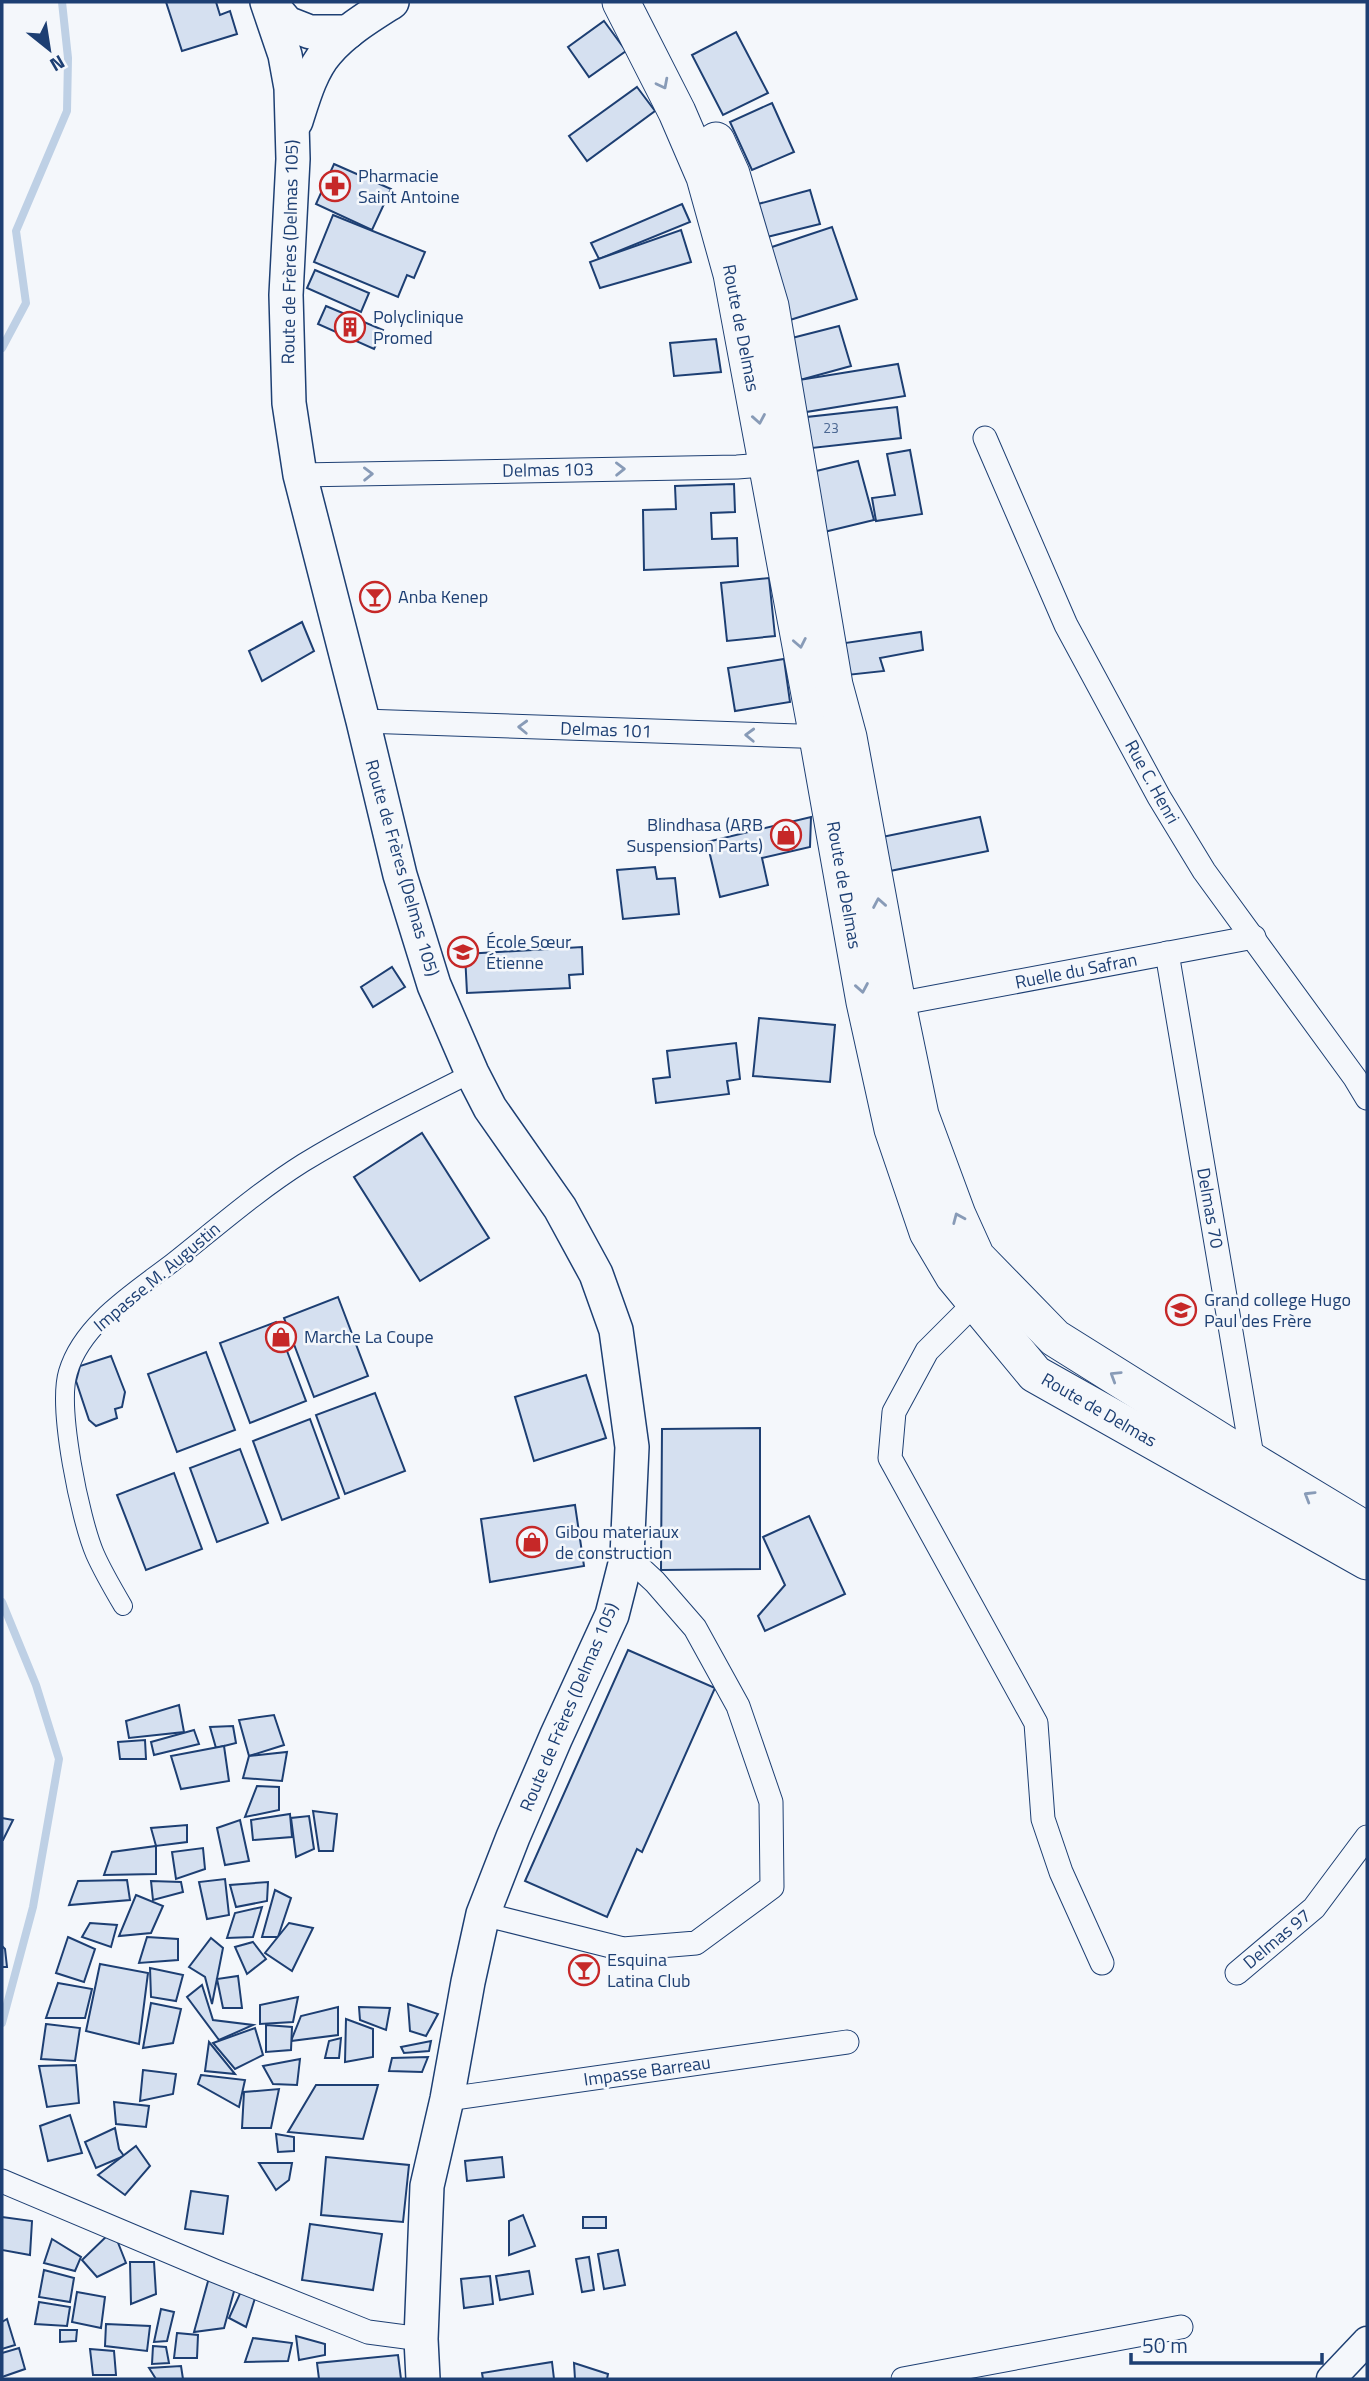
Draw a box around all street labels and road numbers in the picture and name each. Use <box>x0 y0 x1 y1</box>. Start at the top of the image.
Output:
street label: Route de Frères (Delmas 105) <box>274 139 305 365</box>
street label: Route de Delmas <box>716 262 767 394</box>
street label: Delmas 103 <box>502 455 594 484</box>
street label: Delmas 101 <box>560 714 652 745</box>
street label: Rue C. Henri <box>1118 735 1187 829</box>
street label: Route de Frères (Delmas 105) <box>359 756 446 980</box>
street label: Route de Delmas <box>820 819 869 951</box>
street label: Ruelle du Safran <box>1013 945 1139 996</box>
street label: Delmas 70 <box>1190 1165 1231 1250</box>
street label: Impasse M. Augustin <box>87 1215 226 1338</box>
street label: Route de Delmas <box>1037 1366 1162 1454</box>
street label: Route de Frères (Delmas 105) <box>512 1598 625 1815</box>
street label: Delmas 97 <box>1237 1902 1317 1975</box>
street label: Impasse Barreau <box>582 2048 712 2093</box>

